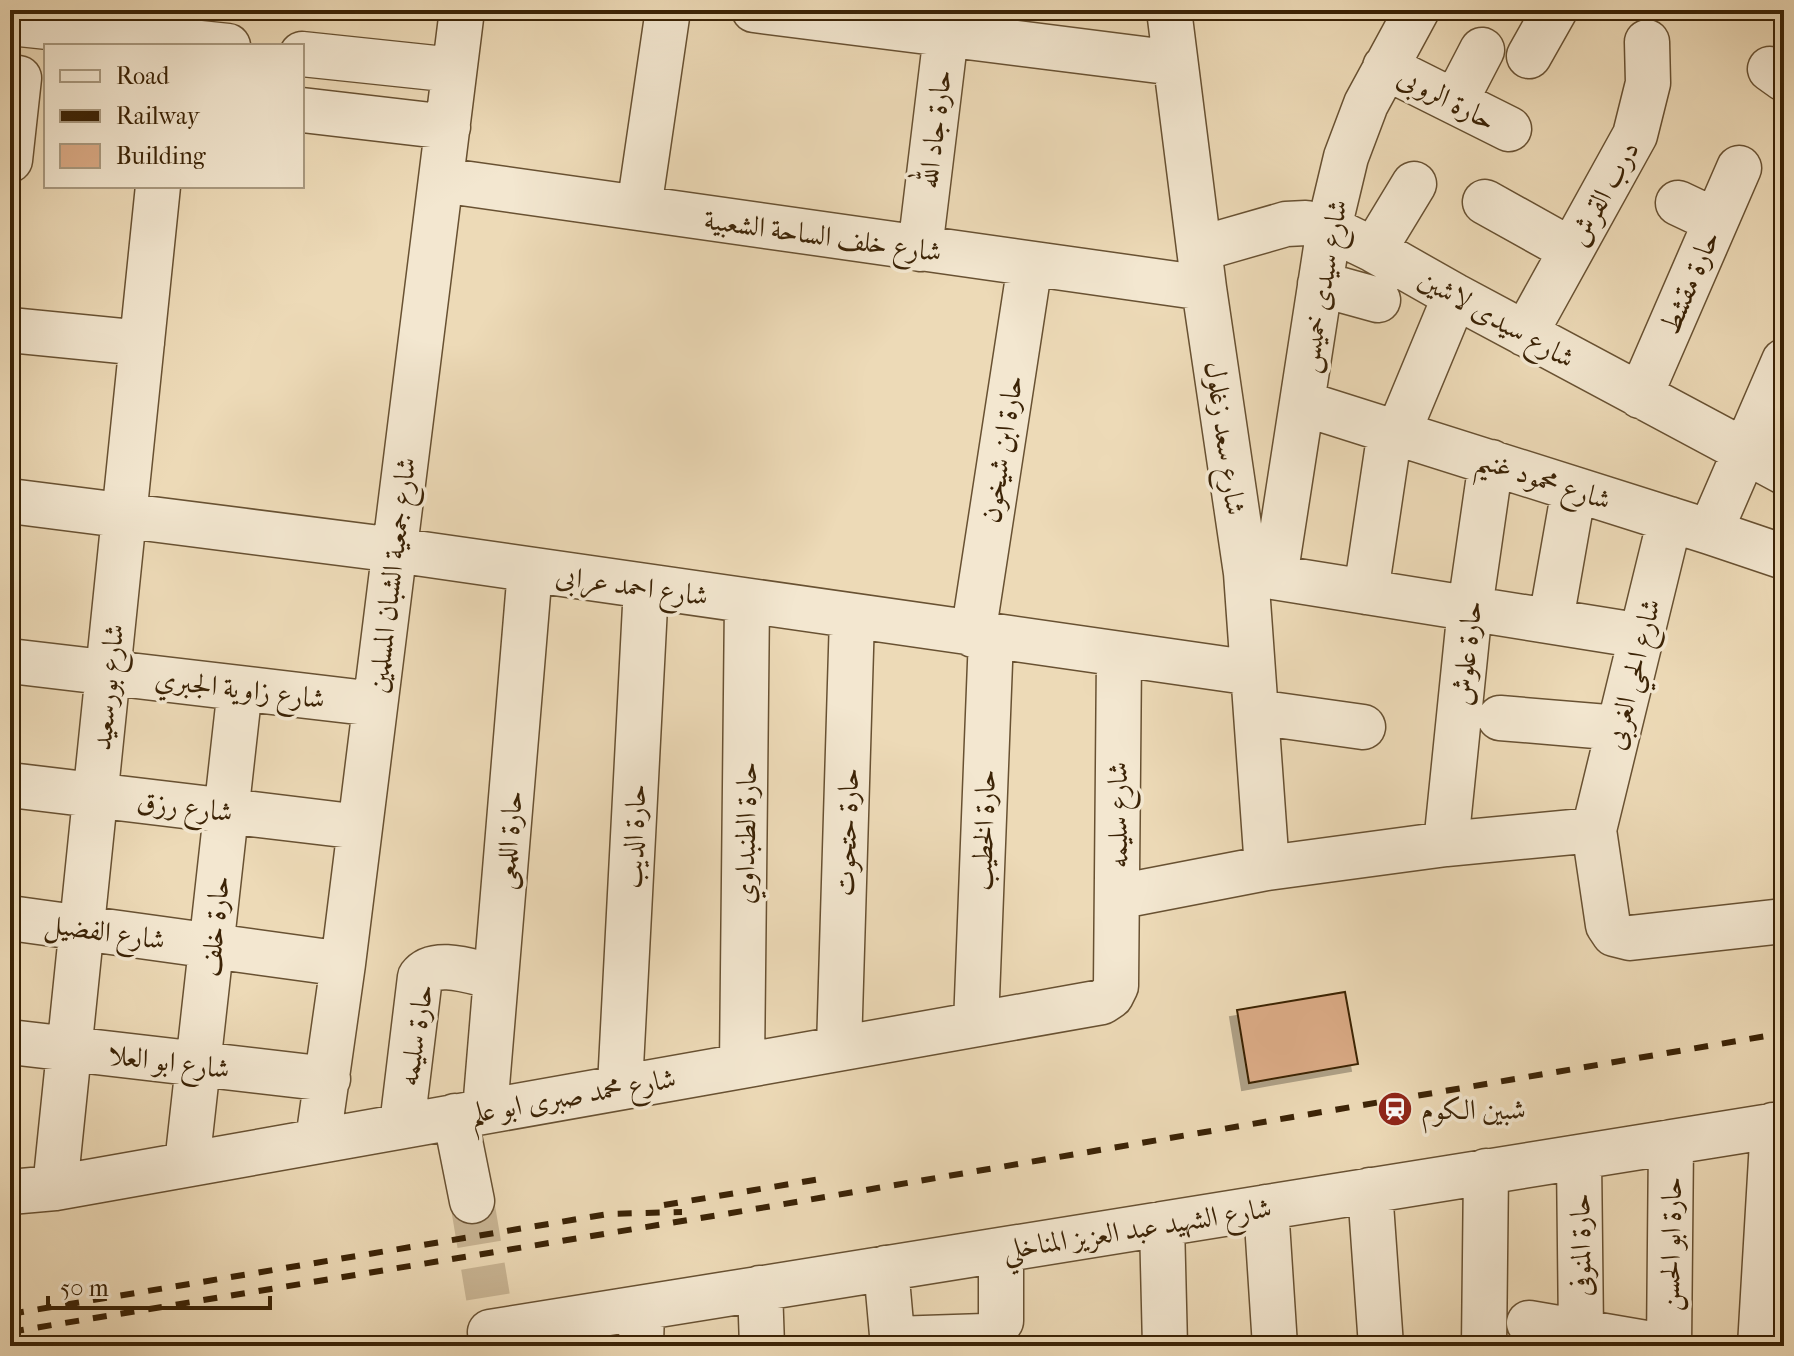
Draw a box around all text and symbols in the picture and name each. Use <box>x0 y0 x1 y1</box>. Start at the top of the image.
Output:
legend <box>44 44 304 188</box>
street label: حارة الروبى <box>1391 60 1501 140</box>
text: Road <box>116 62 170 90</box>
street label: حارة جاد الله <box>906 67 958 190</box>
text: Railway <box>116 102 201 130</box>
street label: درب القرش <box>1561 135 1647 252</box>
text: Building <box>116 142 207 170</box>
street label: شارع سيدى خميس <box>1291 197 1361 377</box>
street label: شارع خلف الساحة الشعبية <box>701 202 944 275</box>
street label: حارة مقشط <box>1653 225 1726 339</box>
street label: شارع سيدى لاشين <box>1410 262 1580 381</box>
street label: شارع سعد زغلول <box>1191 359 1253 518</box>
street label: حارة ابن شيخون <box>974 373 1030 526</box>
street label: شارع محمود غنيم <box>1469 442 1615 527</box>
street label: شارع جمعية الشبان المسلمين <box>361 455 429 696</box>
street label: شارع احمد عرابى <box>553 558 710 619</box>
street label: شارع الحي الغربى <box>1598 595 1677 755</box>
street label: حارة علوش <box>1445 599 1489 707</box>
street label: شارع بورسعيد <box>84 622 138 753</box>
street label: شارع زاوية الجبري <box>152 662 327 722</box>
street label: حارة الطنبداوي <box>728 761 769 905</box>
street label: شارع سليمه <box>1101 762 1141 868</box>
street label: حارة حتحوت <box>828 767 866 897</box>
street label: حارة الخطيب <box>965 769 1003 891</box>
street label: حارة الديب <box>614 783 655 889</box>
street label: شارع رزق <box>134 784 235 836</box>
street label: حارة اللمعى <box>488 789 531 891</box>
street label: حارة خلف <box>193 874 236 978</box>
street label: شارع الفضيل <box>42 907 167 963</box>
street label: حارة سليمه <box>391 982 440 1088</box>
street label: شارع ابو العلا <box>105 1038 232 1092</box>
street label: شارع محمد صبرى ابو علم <box>468 1061 680 1142</box>
station icon: شبين الكوم <box>1376 1090 1414 1128</box>
place label: شبين الكوم <box>1421 1093 1526 1134</box>
street label: حارة ابو الحسن <box>1653 1176 1690 1312</box>
street label: شارع الشهيد عبد العزيز المناخلي <box>1000 1191 1275 1276</box>
street label: حارة المنوفى <box>1563 1193 1599 1297</box>
scale bar <box>48 1260 270 1310</box>
text: 50 m <box>60 1274 109 1302</box>

